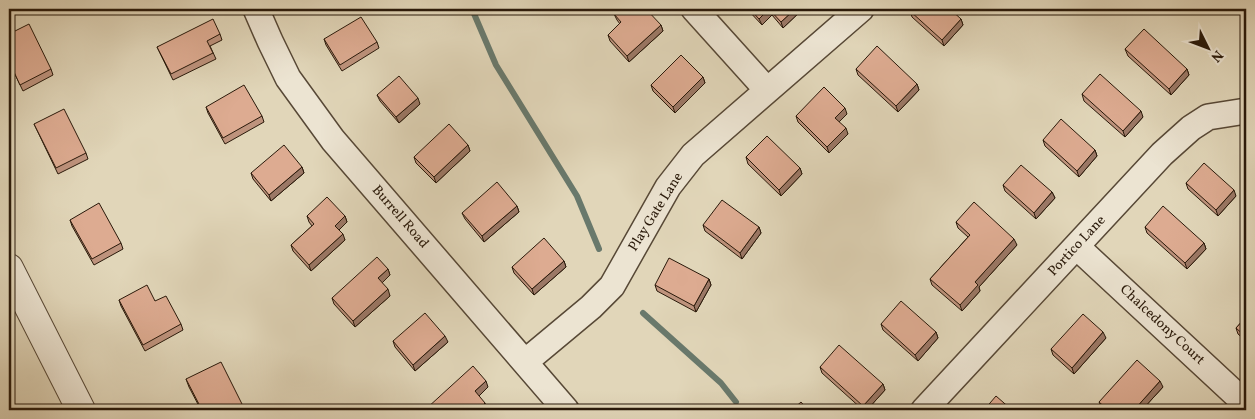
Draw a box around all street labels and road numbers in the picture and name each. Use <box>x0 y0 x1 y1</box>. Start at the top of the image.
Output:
street label: Play Gate Lane <box>624 169 688 255</box>
street label: Burrell Road <box>367 181 433 253</box>
street label: Portico Lane <box>1044 211 1110 280</box>
street label: Chalcedony Court <box>1115 281 1209 369</box>

